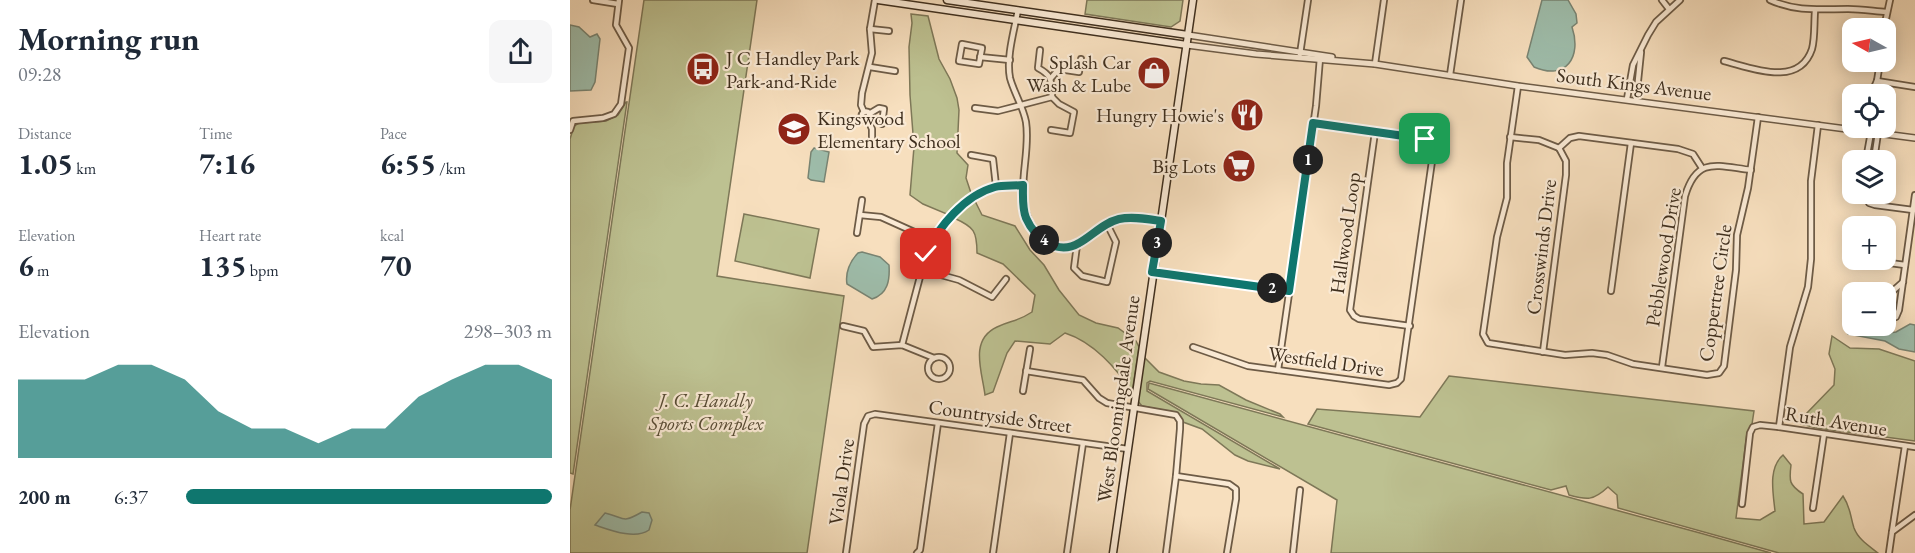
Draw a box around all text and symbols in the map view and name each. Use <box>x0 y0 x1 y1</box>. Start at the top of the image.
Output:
text: Morning run <box>18 17 200 60</box>
north arrow <box>1842 18 1896 72</box>
map controls <box>1842 18 1896 336</box>
button: share <box>489 20 552 83</box>
place label: J C Handley Park Park-and-Ride <box>724 45 860 94</box>
place label: Splash Car Wash & Lube <box>1027 49 1131 98</box>
bus stop icon: J C Handley Park Park-and-Ride <box>685 51 721 87</box>
shop icon: Splash Car Wash & Lube <box>1136 55 1172 91</box>
text: 09:28 <box>18 61 61 87</box>
street label: South Kings Avenue <box>1555 62 1713 106</box>
button: locate <box>1842 84 1896 138</box>
restaurant icon: Hungry Howie's <box>1229 97 1265 133</box>
place label: Hungry Howie's <box>1096 102 1224 128</box>
place label: Kingswood Elementary School <box>817 105 961 154</box>
school or university icon: Kingswood Elementary School <box>776 111 812 147</box>
pin <box>1399 113 1450 164</box>
icon: arrive <box>1408 122 1441 155</box>
text: Distance <box>18 123 71 144</box>
text: Time <box>199 123 232 144</box>
text: Pace <box>380 123 407 144</box>
text: 1.05 <box>18 144 73 183</box>
text: 7:16 <box>199 144 255 183</box>
text: 6:55 <box>380 144 436 183</box>
pin: 1 <box>1293 145 1323 175</box>
supermarket icon: Big Lots <box>1221 148 1257 184</box>
text: 1 <box>1304 149 1312 170</box>
button: layers <box>1842 150 1896 204</box>
place label: Big Lots <box>1152 153 1216 179</box>
text: km <box>73 158 96 179</box>
text: /km <box>436 158 466 179</box>
street label: Hallwood Loop <box>1324 170 1366 296</box>
street label: Crosswinds Drive <box>1520 178 1562 316</box>
street label: Pebblewood Drive <box>1639 185 1687 328</box>
button: + <box>1842 216 1896 270</box>
street label: Coppertree Circle <box>1693 223 1738 363</box>
text: Elevation <box>18 225 76 246</box>
text: Heart rate <box>199 225 261 246</box>
text: kcal <box>380 225 404 246</box>
pin: 4 <box>1029 225 1059 255</box>
pin <box>900 228 951 279</box>
pin: 3 <box>1142 228 1172 258</box>
text: 4 <box>1040 229 1048 250</box>
text: 3 <box>1153 232 1161 253</box>
icon: check <box>909 237 942 270</box>
text: 6 <box>18 246 34 285</box>
text: 135 <box>199 246 247 285</box>
text: 70 <box>380 246 412 285</box>
text: m <box>34 260 50 281</box>
text: bpm <box>247 260 279 281</box>
pin: 2 <box>1257 273 1287 303</box>
text: 2 <box>1268 277 1276 298</box>
button: − <box>1842 282 1896 336</box>
street label: West Bloomingdale Avenue <box>1091 294 1145 504</box>
text: Elevation <box>18 318 90 344</box>
text: 298–303 m <box>464 318 552 344</box>
street label: Westfield Drive <box>1266 340 1386 382</box>
park label: J. C. Handly Sports Complex <box>648 387 764 436</box>
street label: Countryside Street <box>927 393 1074 439</box>
street label: Ruth Avenue <box>1783 400 1889 442</box>
street label: Viola Drive <box>822 437 860 527</box>
text: 200 m <box>18 484 71 510</box>
text: 6:37 <box>114 484 148 510</box>

